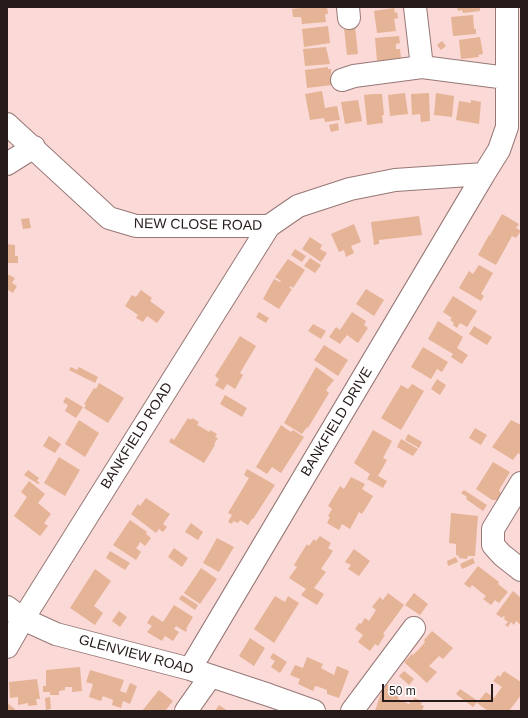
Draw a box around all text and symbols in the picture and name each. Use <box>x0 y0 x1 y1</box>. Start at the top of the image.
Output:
street label: NEW CLOSE ROAD <box>134 215 262 235</box>
street label: BANKFIELD DRIVE <box>298 364 376 480</box>
street label: BANKFIELD ROAD <box>98 380 176 492</box>
street label: GLENVIEW ROAD <box>77 632 195 678</box>
scale bar <box>384 676 495 702</box>
text: 50 m <box>389 684 416 698</box>

